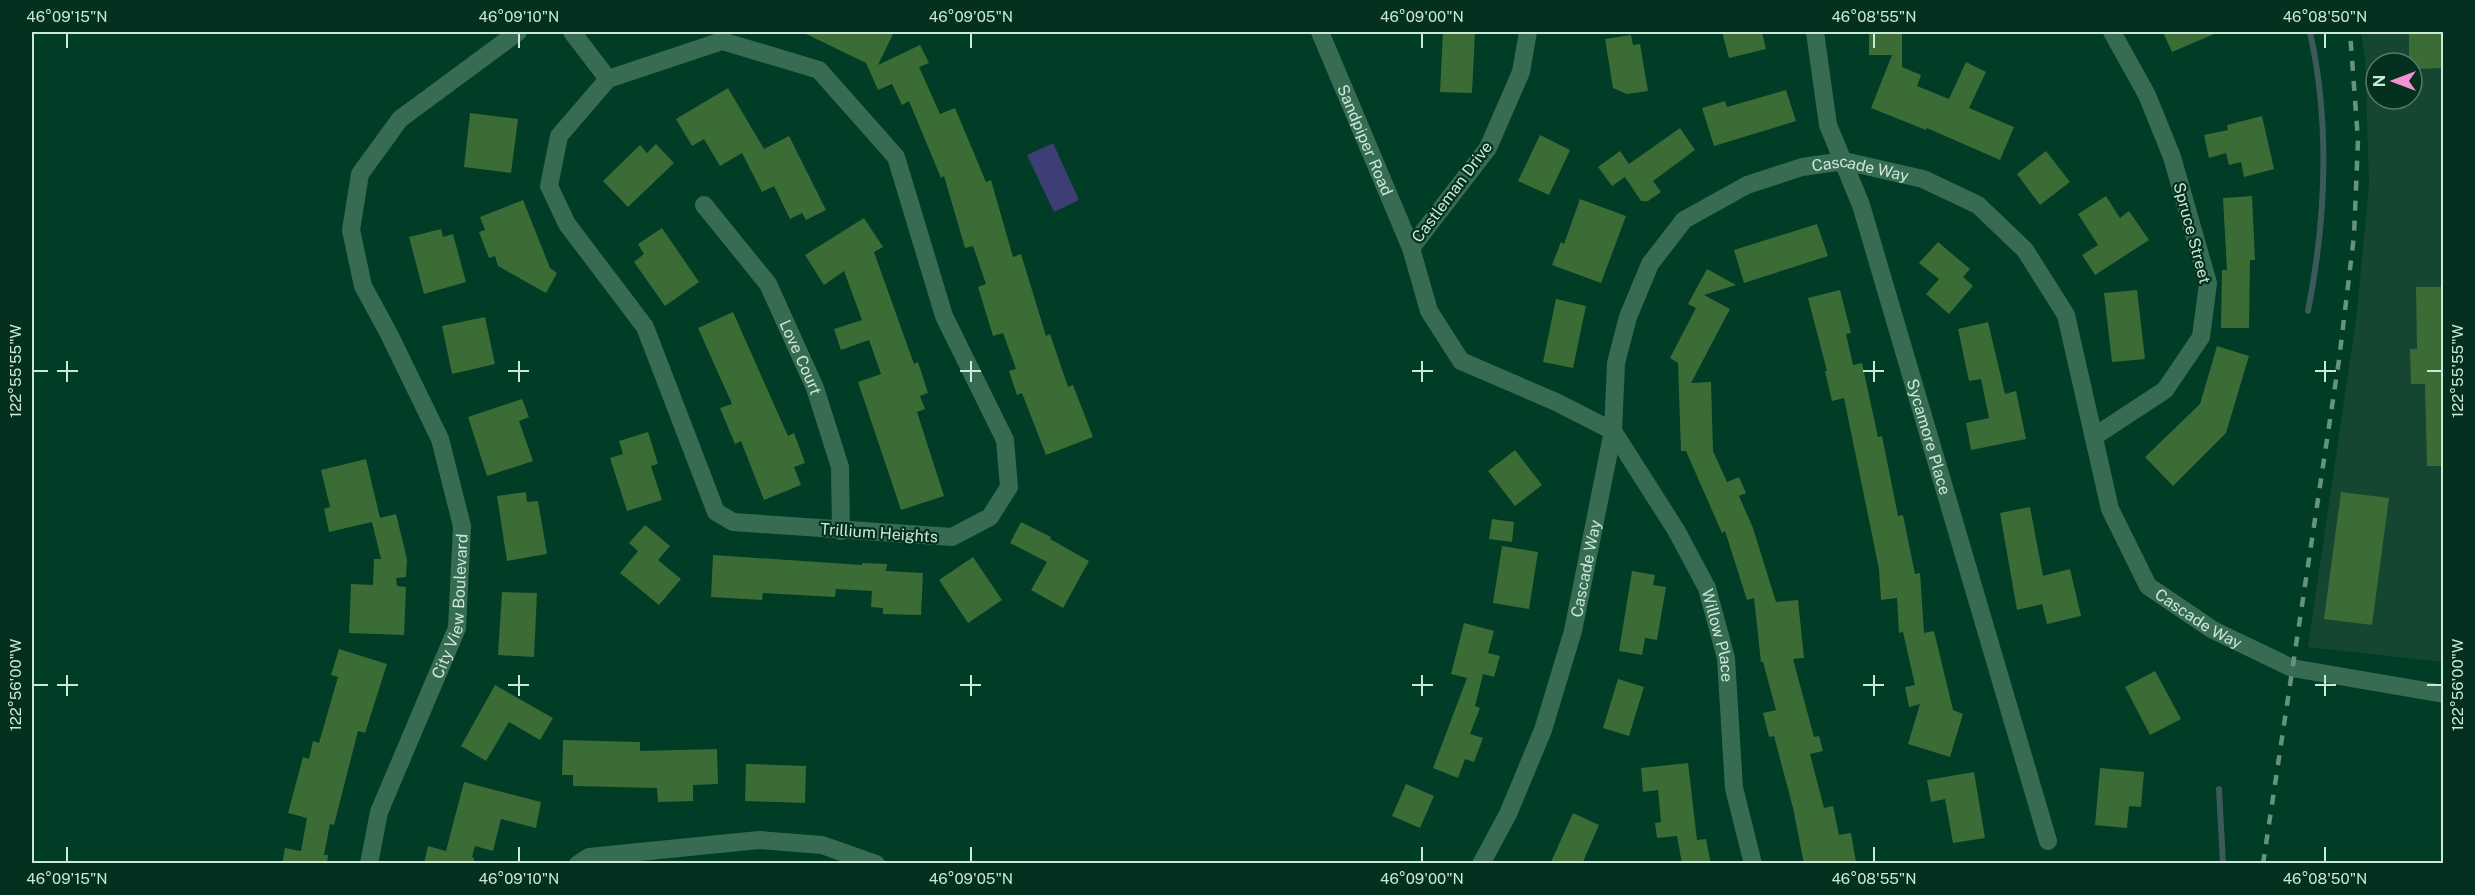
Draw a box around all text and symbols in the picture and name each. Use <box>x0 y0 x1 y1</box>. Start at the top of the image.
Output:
text: 46°09'15"N <box>26 8 108 25</box>
text: 46°09'10"N <box>479 8 559 25</box>
text: 46°09'05"N <box>929 8 1013 25</box>
text: 46°09'00"N <box>1380 8 1464 25</box>
text: 46°08'55"N <box>1831 8 1917 25</box>
text: 46°08'50"N <box>2283 8 2367 25</box>
north arrow <box>2364 51 2424 111</box>
text: N <box>2370 75 2389 87</box>
street label: Sandpiper Road <box>1334 81 1397 198</box>
street label: Castleman Drive <box>1408 138 1496 246</box>
street label: Cascade Way <box>1810 151 1911 185</box>
street label: Spruce Street <box>2169 180 2215 286</box>
street label: Love Court <box>776 317 826 397</box>
text: 122°55'55"W <box>7 324 24 418</box>
text: 122°55'55"W <box>2449 324 2466 418</box>
street label: Sycamore Place <box>1903 376 1955 497</box>
street label: Cascade Way <box>1566 518 1605 619</box>
street label: Trillium Heights <box>819 519 939 547</box>
street label: City View Boulevard <box>427 533 471 681</box>
street label: Cascade Way <box>2152 584 2246 652</box>
street label: Willow Place <box>1698 587 1737 683</box>
text: 122°56'00"W <box>7 639 24 731</box>
text: 122°56'00"W <box>2449 639 2466 731</box>
text: 46°09'15"N <box>26 870 108 887</box>
text: 46°09'10"N <box>479 870 559 887</box>
text: 46°09'05"N <box>929 870 1013 887</box>
text: 46°09'00"N <box>1380 870 1464 887</box>
text: 46°08'55"N <box>1831 870 1917 887</box>
text: 46°08'50"N <box>2283 870 2367 887</box>

